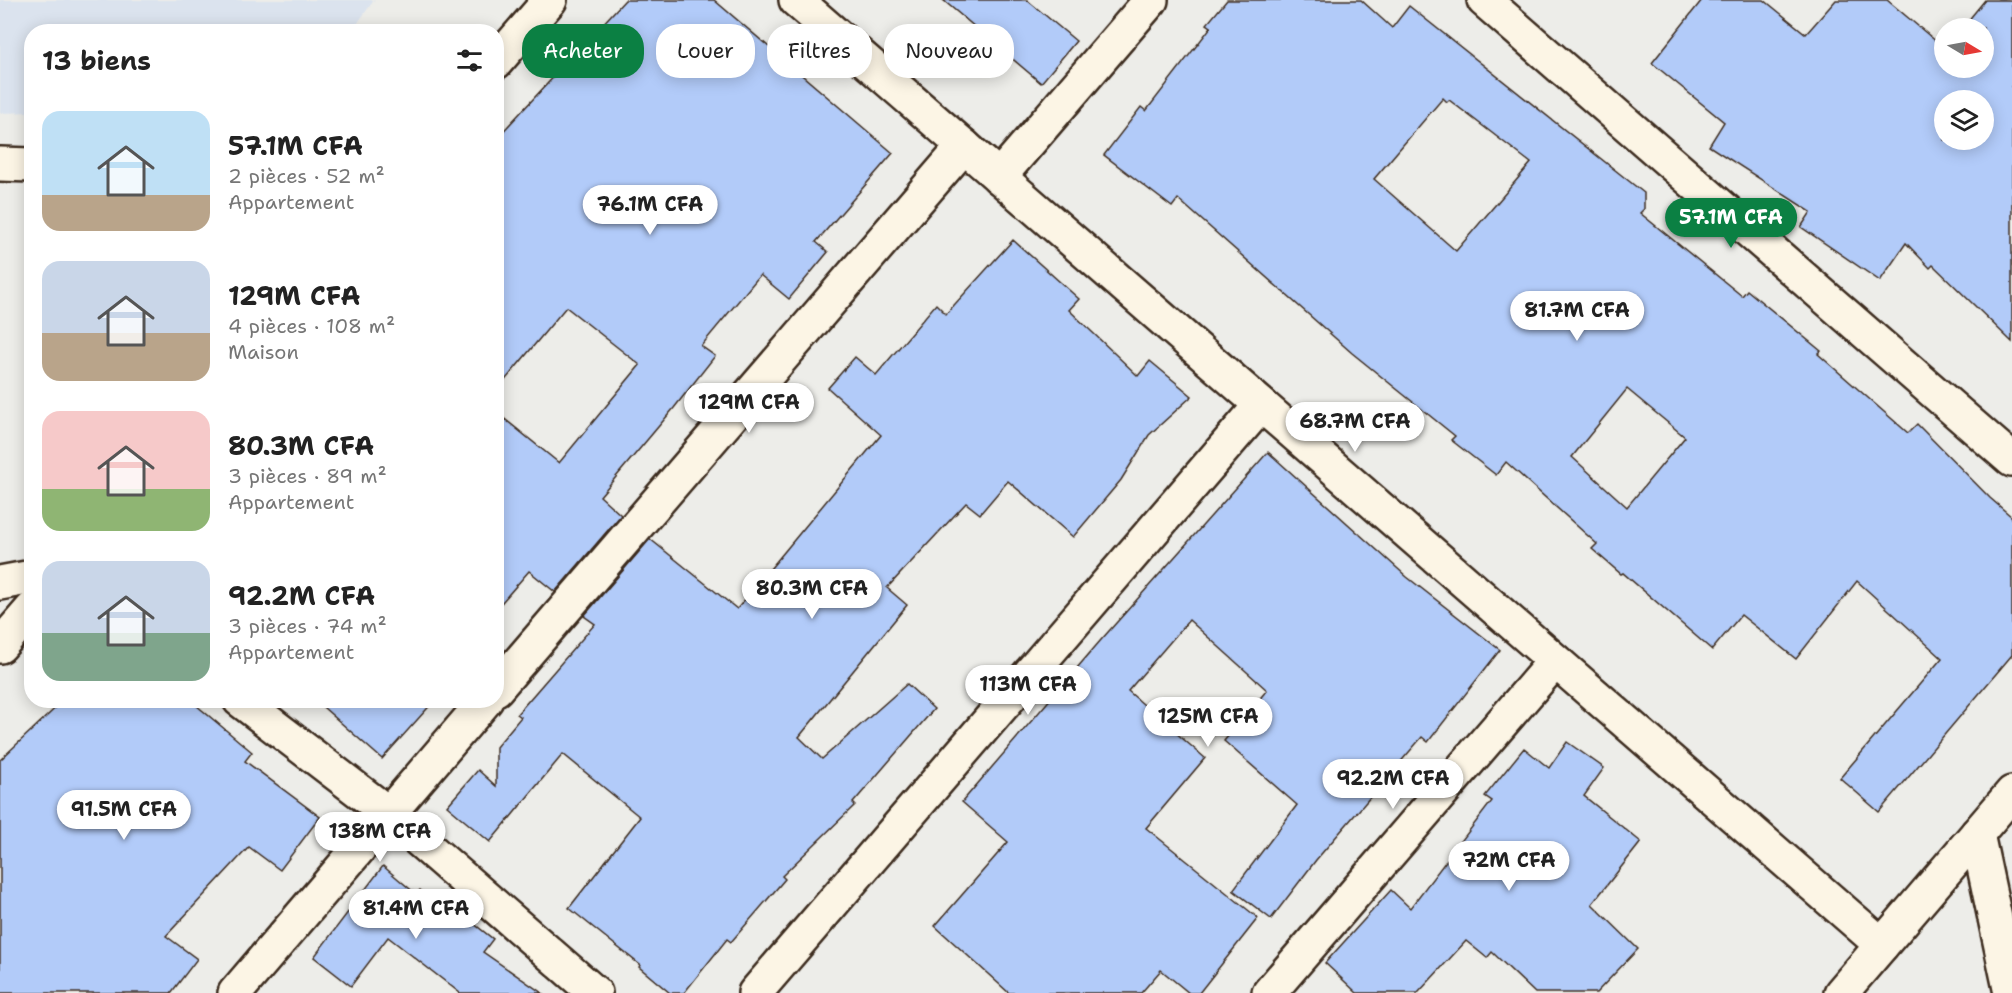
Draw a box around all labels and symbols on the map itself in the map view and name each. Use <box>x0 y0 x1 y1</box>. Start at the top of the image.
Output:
north arrow <box>1934 18 1994 78</box>
pin: 76.1M CFA <box>581 185 719 236</box>
pin: 57.1M CFA <box>1662 198 1800 249</box>
pin: 81.7M CFA <box>1508 291 1646 342</box>
pin: 129M CFA <box>687 383 811 434</box>
pin: 68.7M CFA <box>1286 402 1424 453</box>
pin: 80.3M CFA <box>743 569 881 620</box>
pin: 113M CFA <box>966 665 1090 716</box>
pin: 125M CFA <box>1146 697 1270 748</box>
pin: 92.2M CFA <box>1324 759 1462 810</box>
pin: 91.5M CFA <box>55 790 193 841</box>
pin: 138M CFA <box>318 812 442 863</box>
pin: 72M CFA <box>1454 841 1564 892</box>
pin: 81.4M CFA <box>347 889 485 940</box>

